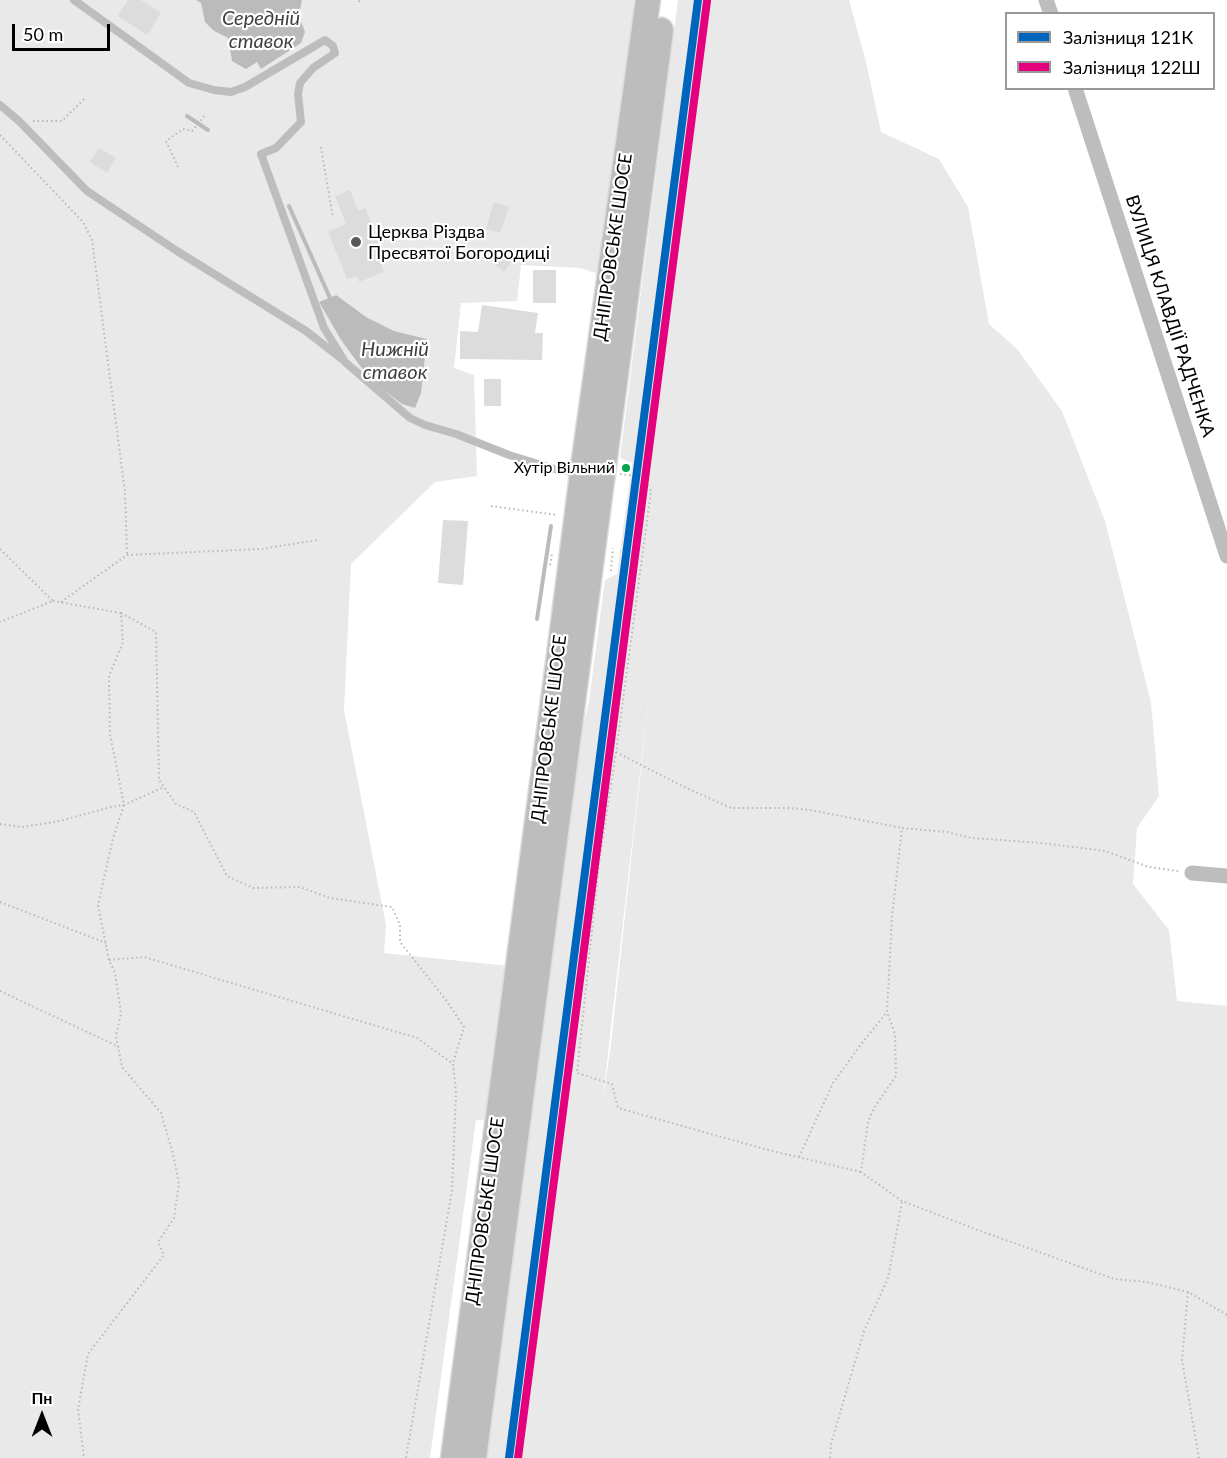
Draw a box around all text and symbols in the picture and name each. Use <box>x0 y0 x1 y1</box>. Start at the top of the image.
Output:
water label: Середній ставок <box>222 7 300 54</box>
scale bar <box>15 12 112 50</box>
legend <box>1005 12 1215 90</box>
text: 50 m <box>23 23 63 45</box>
text: Залізниця 121К <box>1063 26 1193 48</box>
text: Залізниця 122Ш <box>1063 56 1201 78</box>
street label: ДНІПРОВСЬКЕ ШОСЕ <box>589 152 637 342</box>
street label: ВУЛИЦЯ КЛАВДІЇ РАДЧЕНКА <box>1121 192 1219 440</box>
place label: Церква Різдва Пресвятої Богородиці <box>368 221 550 264</box>
marker: Церква Різдва Пресвятої Богородиці <box>349 235 363 249</box>
water label: Нижній ставок <box>361 338 429 385</box>
place label: Хутір Вільний <box>514 458 615 478</box>
marker: Хутір Вільний <box>620 462 632 474</box>
street label: ДНІПРОВСЬКЕ ШОСЕ <box>527 634 571 824</box>
street label: ДНІПРОВСЬКЕ ШОСЕ <box>461 1116 509 1306</box>
north arrow <box>12 1386 72 1446</box>
text: Пн <box>32 1388 52 1407</box>

